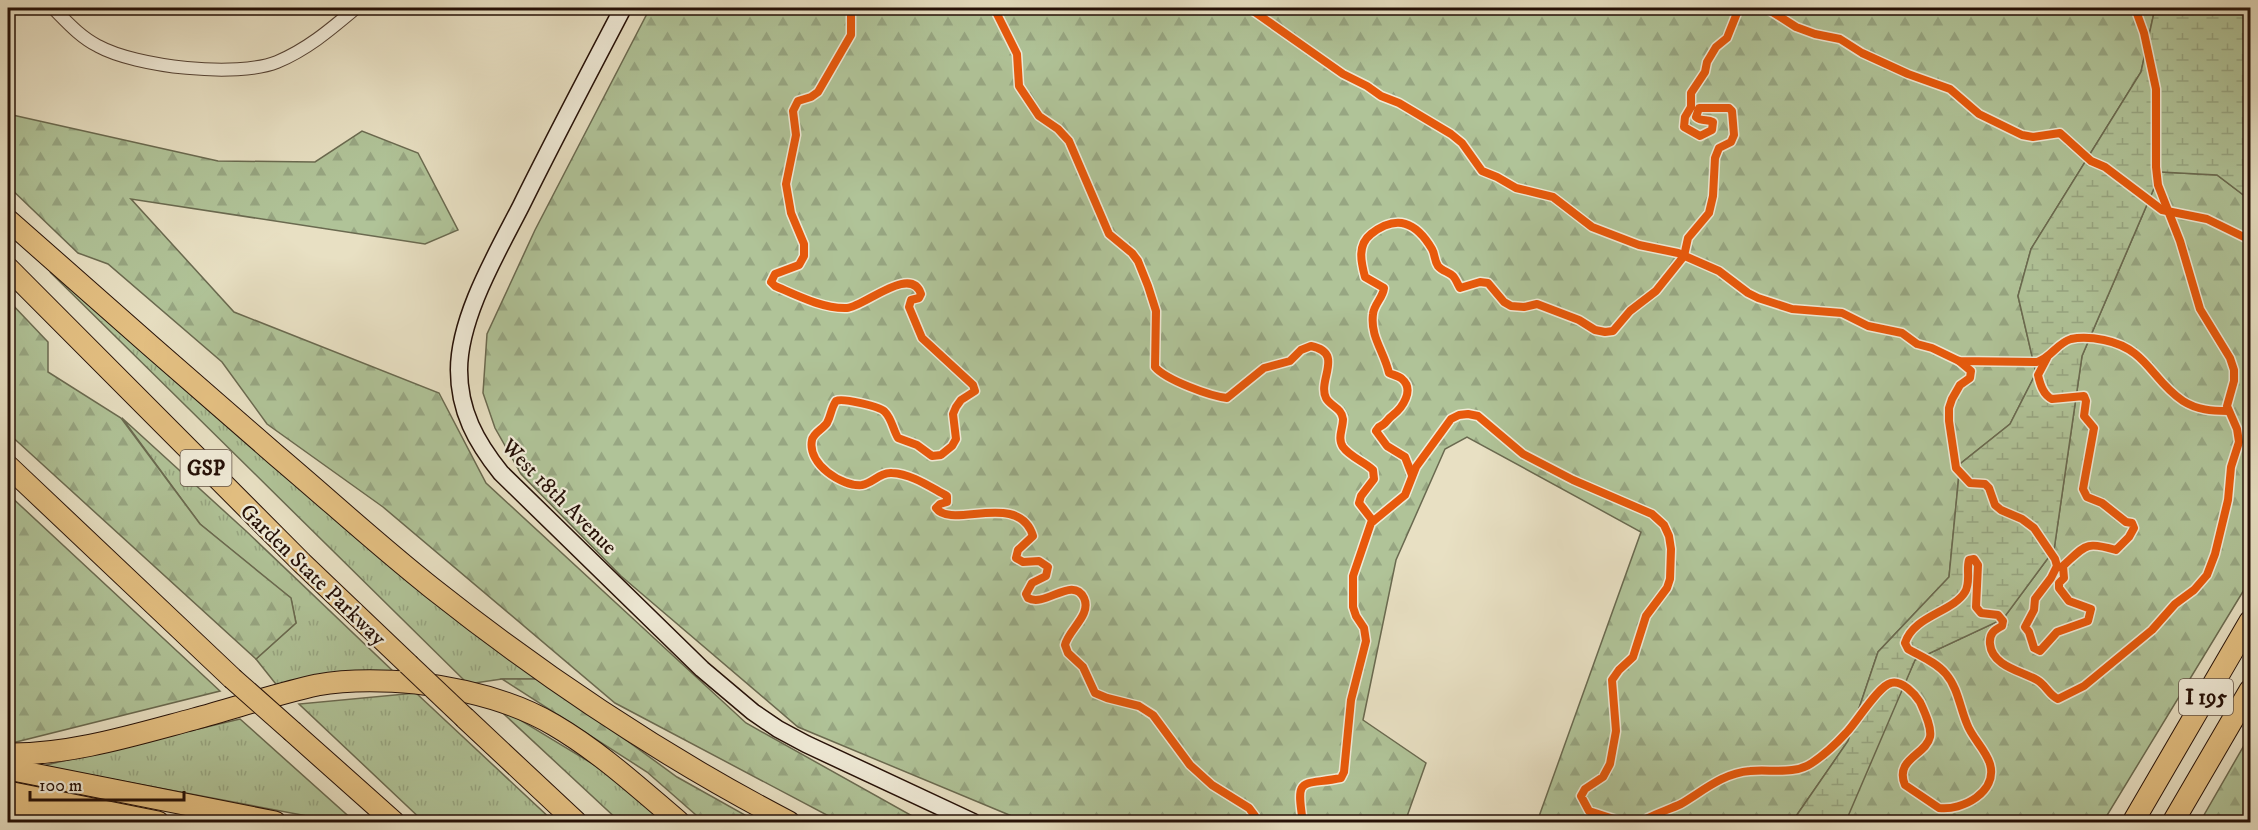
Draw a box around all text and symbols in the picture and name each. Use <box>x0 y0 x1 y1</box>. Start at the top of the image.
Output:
street label: West 18th Avenue <box>495 433 623 561</box>
road number: GSP <box>180 450 232 486</box>
street label: Garden State Parkway <box>234 498 392 652</box>
road number: I 195 <box>2179 679 2233 715</box>
scale bar <box>30 764 184 802</box>
text: 100 m <box>39 775 82 797</box>

